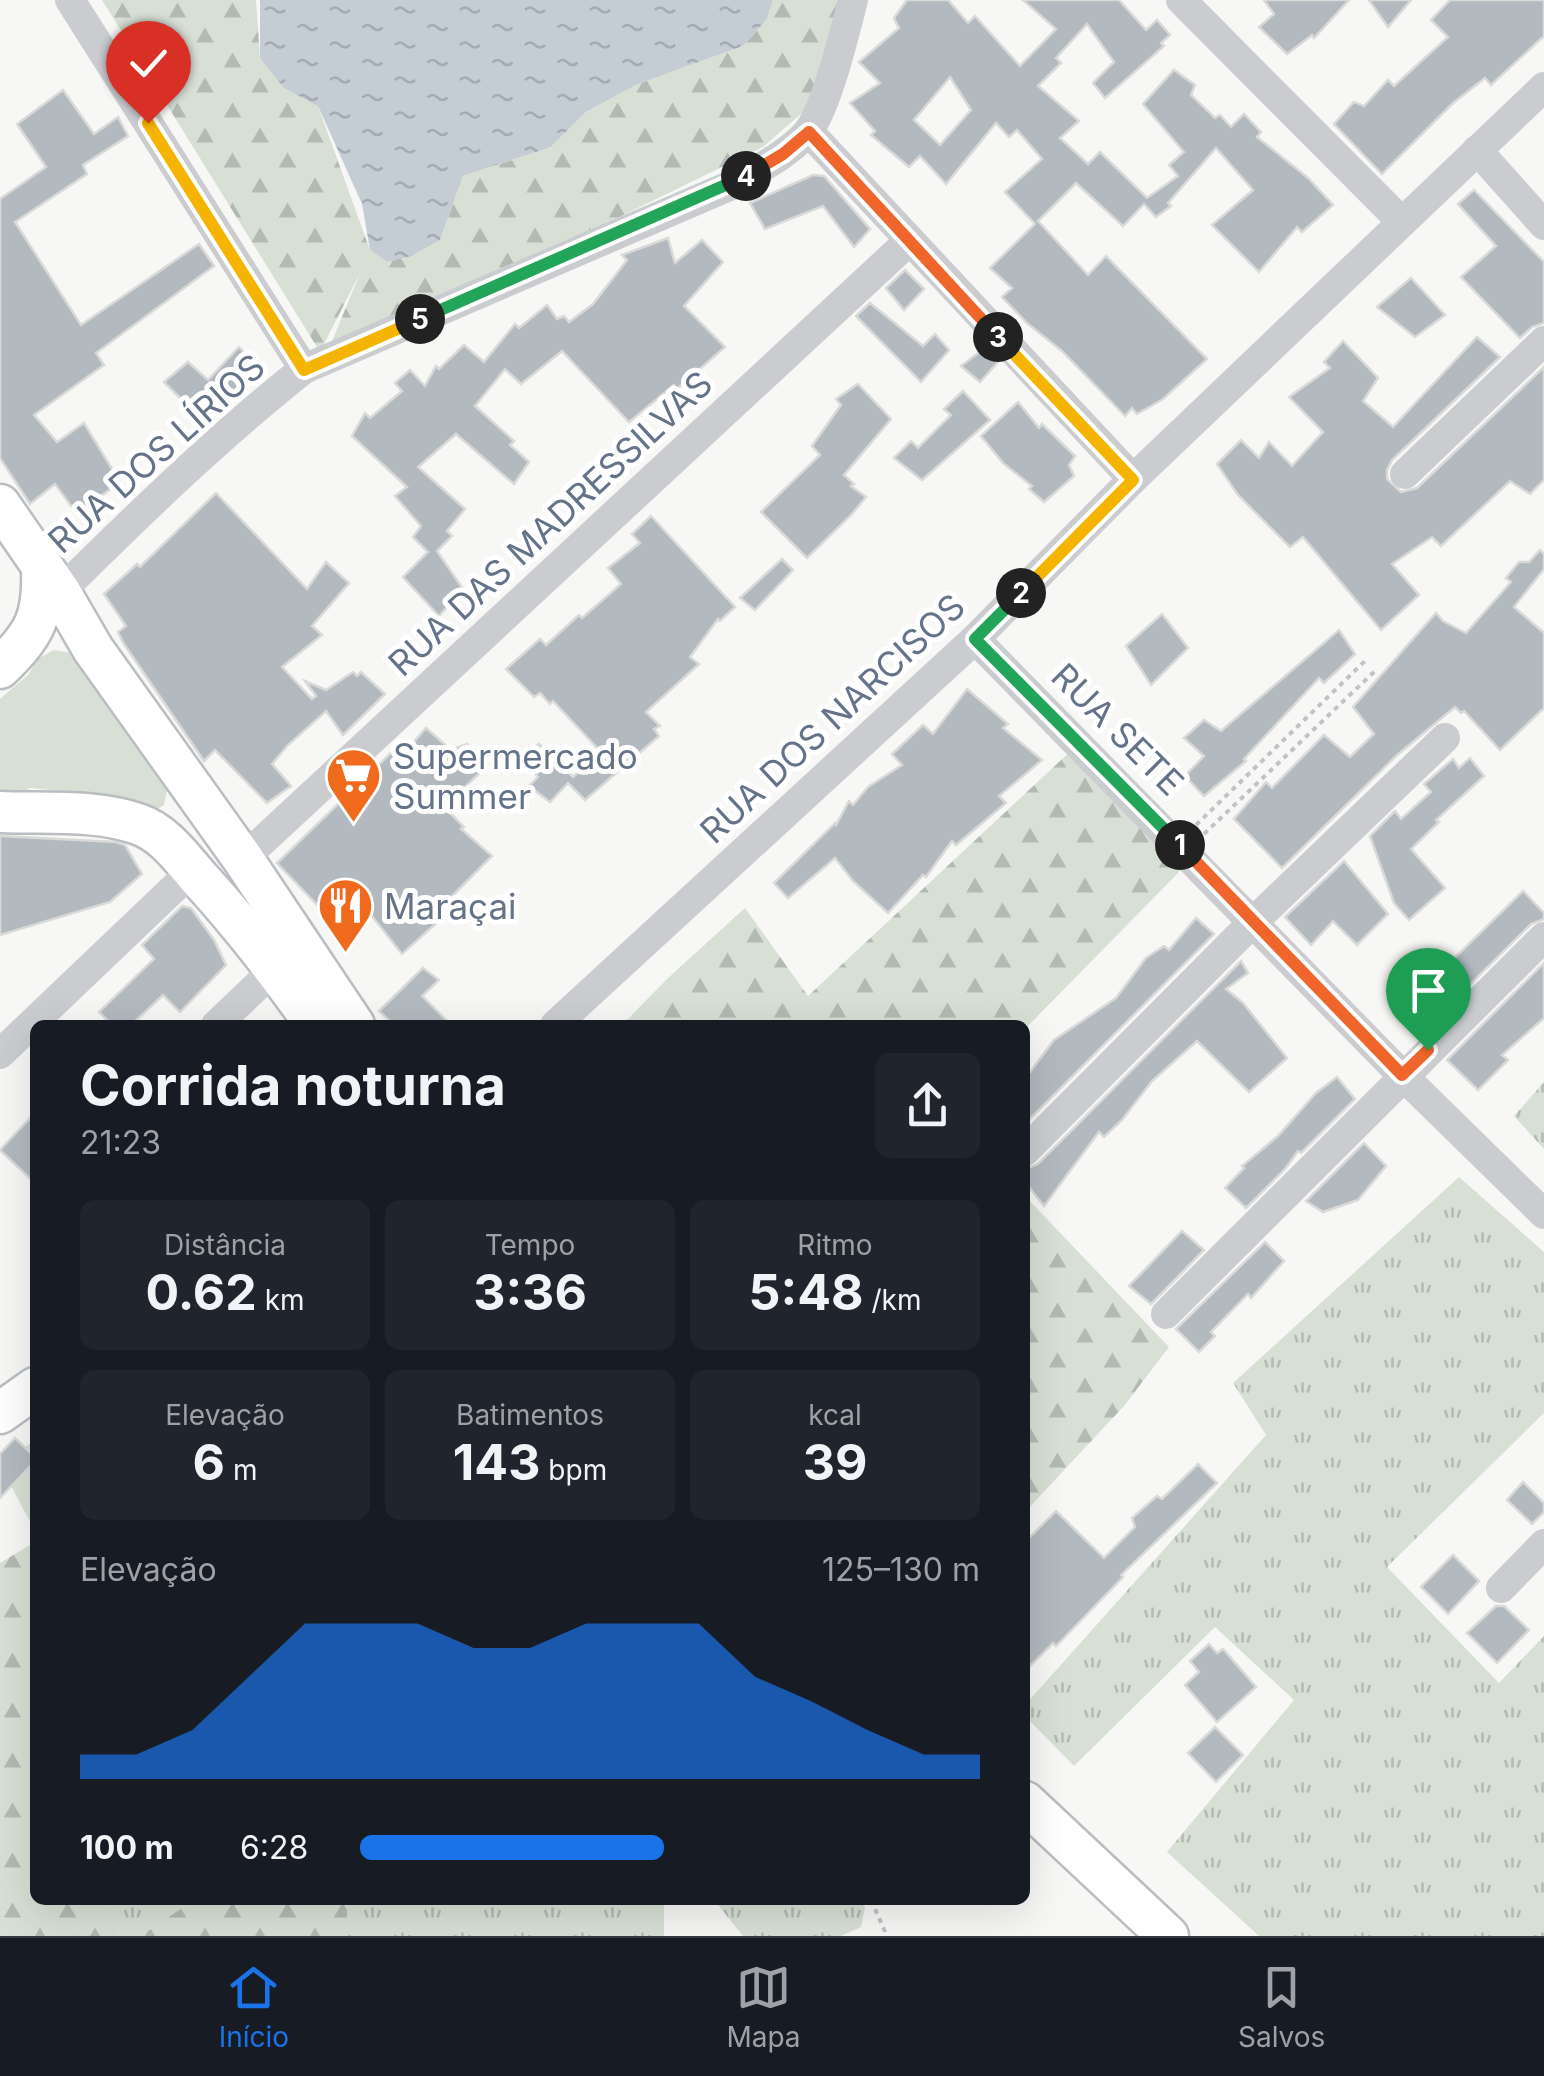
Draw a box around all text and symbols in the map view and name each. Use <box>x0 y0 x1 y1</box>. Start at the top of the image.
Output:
pin <box>106 21 191 124</box>
icon: check <box>121 36 176 91</box>
pin: 4 <box>721 151 771 201</box>
text: 4 <box>737 159 755 193</box>
pin: 5 <box>395 294 445 344</box>
text: 5 <box>411 302 429 336</box>
pin: 3 <box>973 312 1023 362</box>
text: 3 <box>989 320 1007 354</box>
street label: RUA DOS LÍRIOS <box>39 345 273 561</box>
street label: RUA DAS MADRESSILVAS <box>380 362 720 684</box>
pin: 2 <box>996 568 1046 618</box>
text: 2 <box>1012 576 1030 610</box>
street label: RUA DOS NARCISOS <box>691 585 973 851</box>
street label: RUA SETE <box>1043 654 1193 804</box>
place label: Supermercado Summer <box>393 735 638 817</box>
supermarket icon: Supermercado Summer <box>324 746 384 825</box>
pin: 1 <box>1155 820 1205 870</box>
text: 1 <box>1174 828 1186 862</box>
restaurant icon: Maraçai <box>315 876 375 955</box>
place label: Maraçai <box>384 885 517 927</box>
pin <box>1386 948 1471 1051</box>
icon: arrive <box>1401 963 1456 1018</box>
text: Corrida noturna <box>80 1052 506 1118</box>
button: share <box>875 1053 980 1158</box>
text: 21:23 <box>80 1123 161 1162</box>
text: Distância <box>164 1228 286 1262</box>
text: Tempo <box>485 1228 575 1262</box>
text: Ritmo <box>797 1228 873 1262</box>
text: 0.62 <box>145 1262 257 1322</box>
text: 3:36 <box>473 1262 587 1322</box>
text: 5:48 <box>749 1262 864 1322</box>
text: km <box>257 1283 305 1317</box>
text: /km <box>864 1283 921 1317</box>
text: Elevação <box>165 1398 285 1432</box>
text: Batimentos <box>456 1398 604 1432</box>
text: kcal <box>808 1398 862 1432</box>
text: 6 <box>193 1432 225 1492</box>
text: 143 <box>453 1432 540 1492</box>
text: 39 <box>803 1432 867 1492</box>
text: m <box>225 1453 257 1487</box>
text: bpm <box>540 1453 607 1487</box>
text: Elevação <box>80 1550 217 1589</box>
text: 125–130 m <box>822 1550 980 1589</box>
text: 100 m <box>80 1828 174 1867</box>
text: 6:28 <box>240 1828 308 1867</box>
tab: Início <box>219 1960 289 2054</box>
tab: Mapa <box>726 1960 801 2054</box>
tab: Salvos <box>1238 1960 1325 2054</box>

